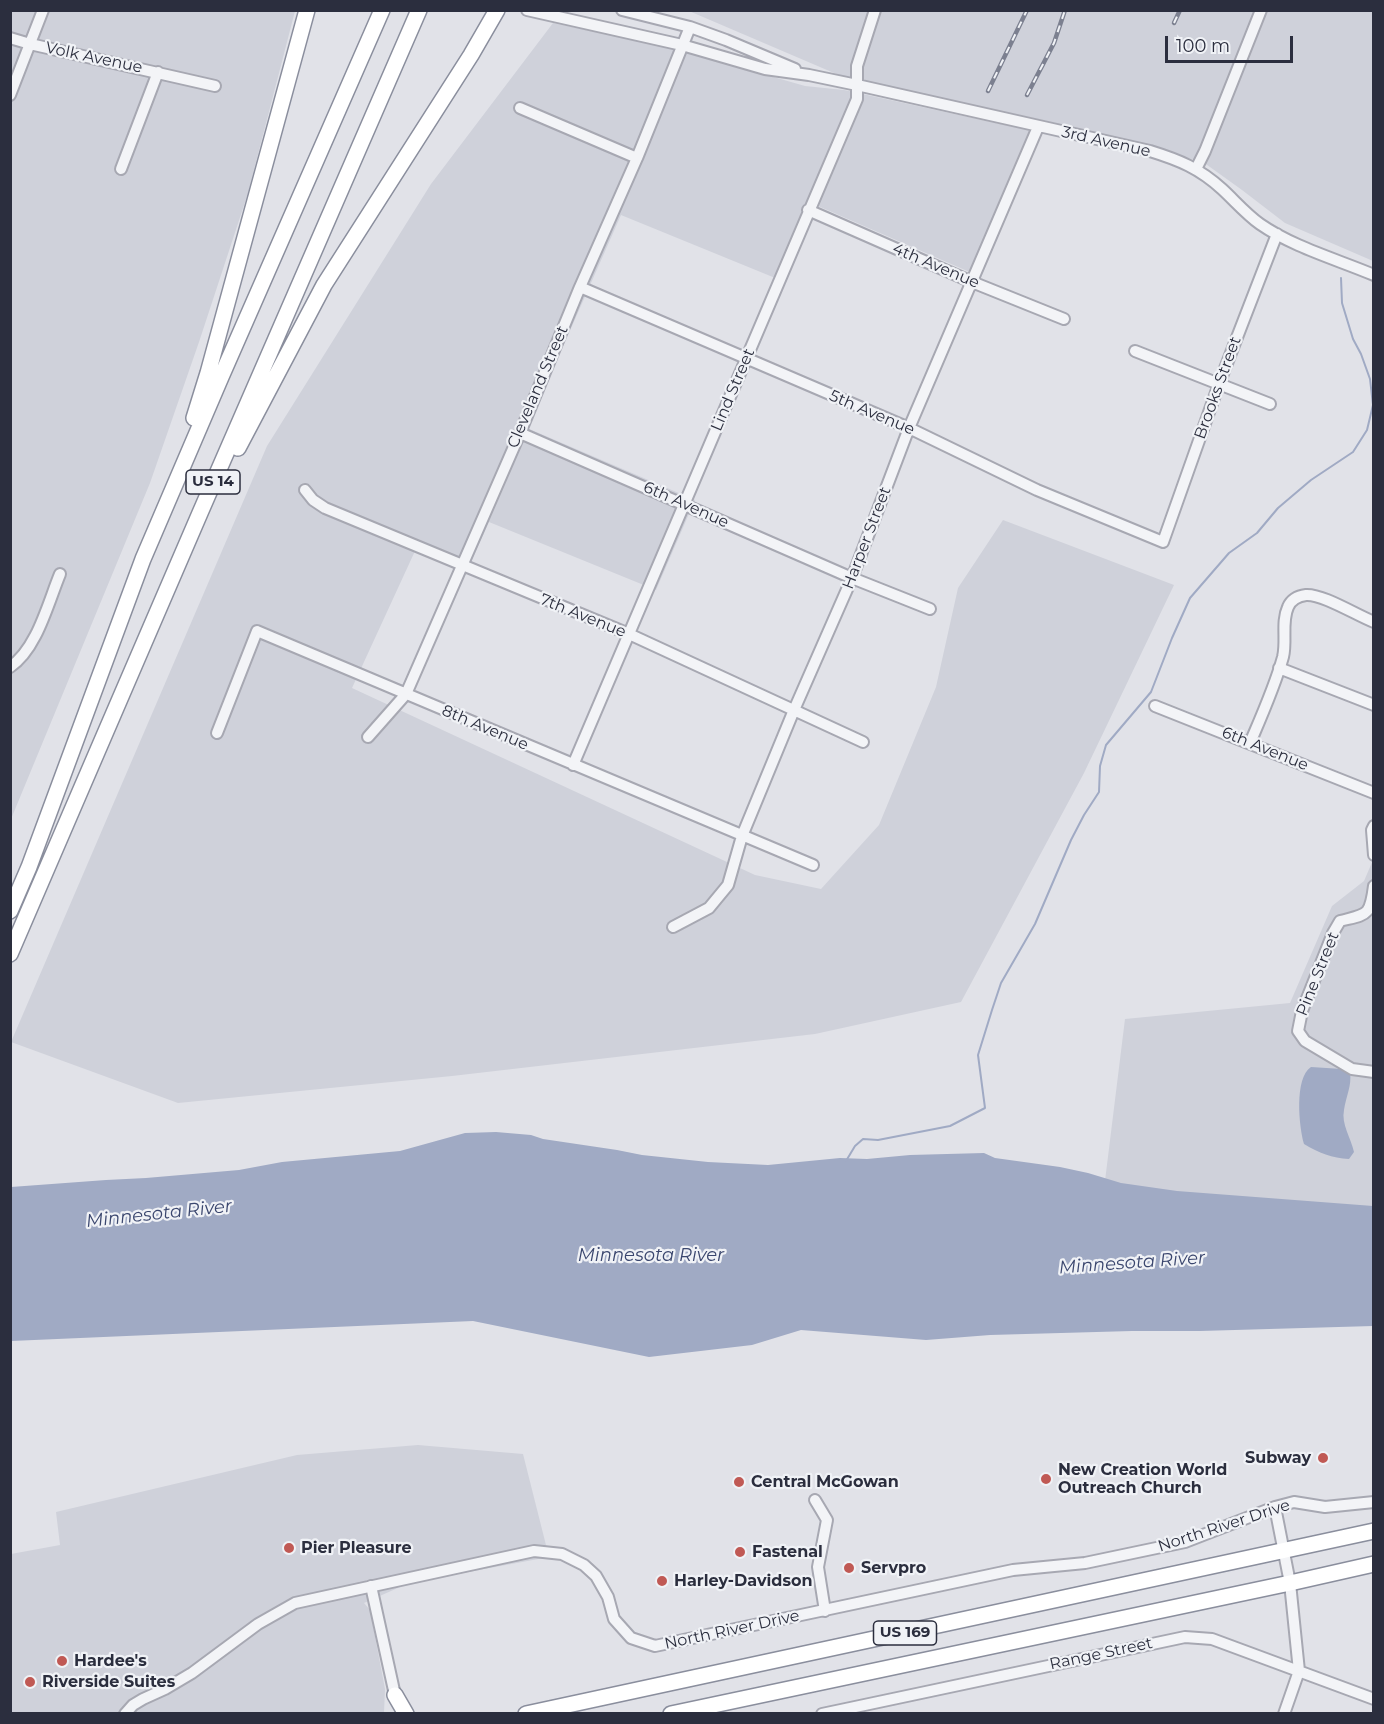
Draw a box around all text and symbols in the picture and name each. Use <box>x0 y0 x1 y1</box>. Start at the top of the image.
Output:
scale bar <box>1168 24 1296 62</box>
text: 100 m <box>1176 35 1230 57</box>
street label: Volk Avenue <box>44 38 144 78</box>
street label: 3rd Avenue <box>1060 122 1152 162</box>
street label: 4th Avenue <box>890 239 982 293</box>
street label: Cleveland Street <box>504 323 572 451</box>
street label: Brooks Street <box>1191 334 1245 442</box>
street label: Lind Street <box>707 346 759 434</box>
street label: 5th Avenue <box>826 386 918 440</box>
road number: US 14 <box>186 470 240 494</box>
street label: 6th Avenue <box>640 478 732 532</box>
street label: Harper Street <box>839 484 895 592</box>
street label: 7th Avenue <box>537 590 629 642</box>
street label: 8th Avenue <box>439 701 531 755</box>
street label: 6th Avenue <box>1219 723 1311 775</box>
street label: Pine Street <box>1292 929 1344 1019</box>
water label: Minnesota River <box>85 1196 233 1232</box>
water label: Minnesota River <box>578 1245 724 1267</box>
water label: Minnesota River <box>1058 1247 1206 1279</box>
place label: Subway <box>1245 1448 1311 1468</box>
marker: Subway <box>1316 1451 1330 1465</box>
place label: New Creation World Outreach Church <box>1058 1460 1227 1498</box>
place label: Central McGowan <box>751 1472 899 1492</box>
marker: New Creation World Outreach Church <box>1039 1472 1053 1486</box>
marker: Central McGowan <box>732 1475 746 1489</box>
street label: North River Drive <box>1156 1496 1292 1556</box>
place label: Pier Pleasure <box>301 1538 412 1558</box>
marker: Pier Pleasure <box>282 1541 296 1555</box>
place label: Fastenal <box>752 1542 823 1562</box>
marker: Fastenal <box>733 1545 747 1559</box>
place label: Servpro <box>861 1558 926 1578</box>
marker: Servpro <box>842 1561 856 1575</box>
place label: Harley-Davidson <box>674 1571 812 1591</box>
marker: Harley-Davidson <box>655 1574 669 1588</box>
street label: North River Drive <box>663 1606 801 1654</box>
road number: US 169 <box>874 1621 936 1645</box>
street label: Range Street <box>1048 1634 1154 1674</box>
place label: Hardee's <box>74 1651 147 1671</box>
marker: Hardee's <box>55 1654 69 1668</box>
place label: Riverside Suites <box>42 1672 175 1692</box>
marker: Riverside Suites <box>23 1675 37 1689</box>

